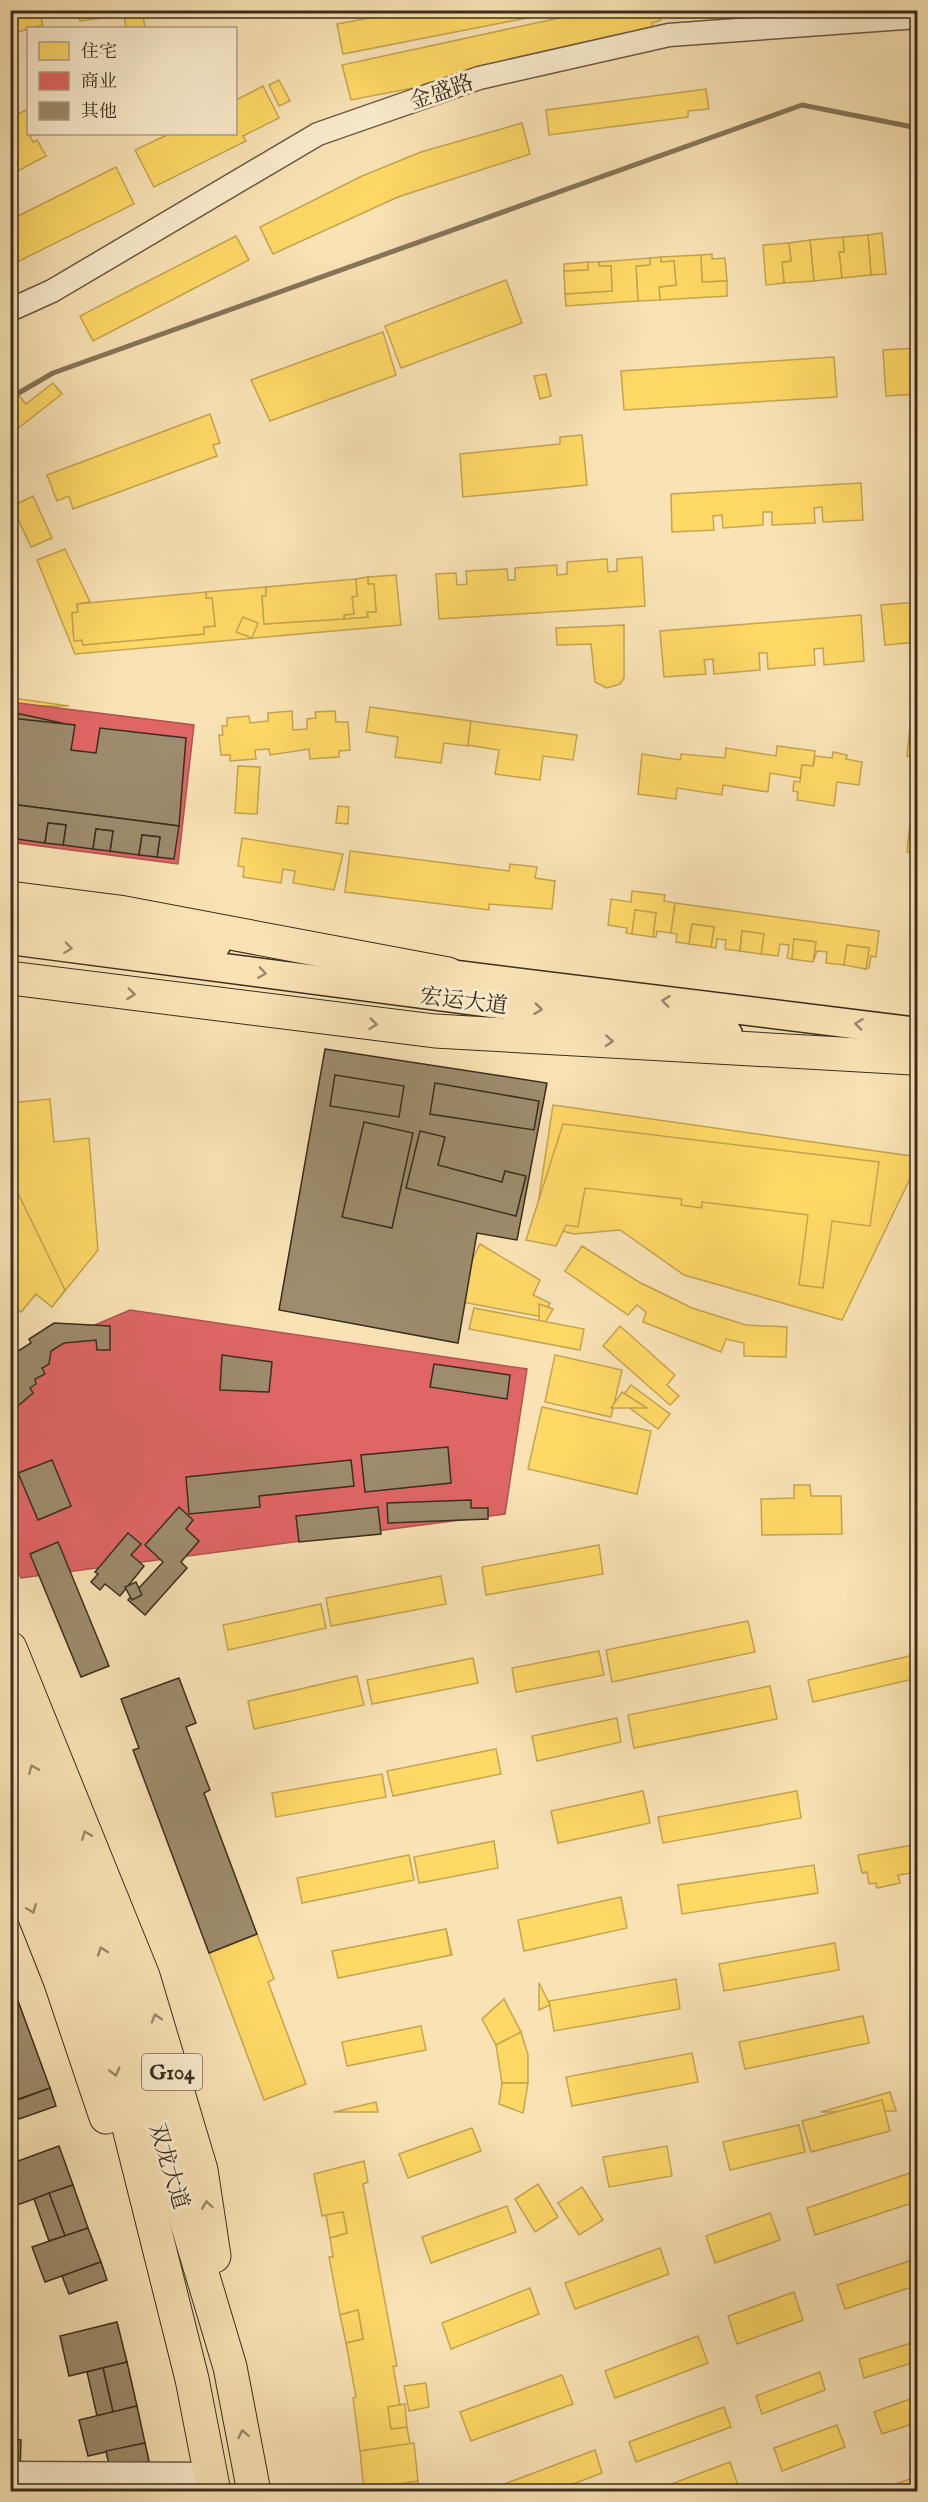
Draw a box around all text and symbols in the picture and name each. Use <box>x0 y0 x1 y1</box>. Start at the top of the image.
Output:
legend <box>27 27 237 135</box>
text: 住宅 <box>81 41 117 64</box>
street label: 金盛路 <box>406 69 477 117</box>
text: 商业 <box>81 71 117 94</box>
text: 其他 <box>81 101 117 124</box>
one-way arrow <box>64 941 73 953</box>
one-way arrow <box>257 967 266 979</box>
street label: 宏运大道 <box>418 983 509 1021</box>
one-way arrow <box>126 988 135 1000</box>
one-way arrow <box>661 995 670 1007</box>
one-way arrow <box>534 1003 543 1015</box>
one-way arrow <box>368 1017 378 1030</box>
one-way arrow <box>855 1019 864 1031</box>
one-way arrow <box>605 1035 614 1048</box>
one-way arrow <box>28 1764 40 1775</box>
one-way arrow <box>81 1831 93 1842</box>
one-way arrow <box>25 1902 37 1913</box>
one-way arrow <box>97 1946 110 1957</box>
one-way arrow <box>151 2013 163 2024</box>
road number: G104 <box>142 2054 202 2090</box>
one-way arrow <box>108 2066 120 2077</box>
street label: 双龙大道 <box>142 2120 194 2213</box>
one-way arrow <box>201 2201 213 2210</box>
one-way arrow <box>237 2429 250 2439</box>

